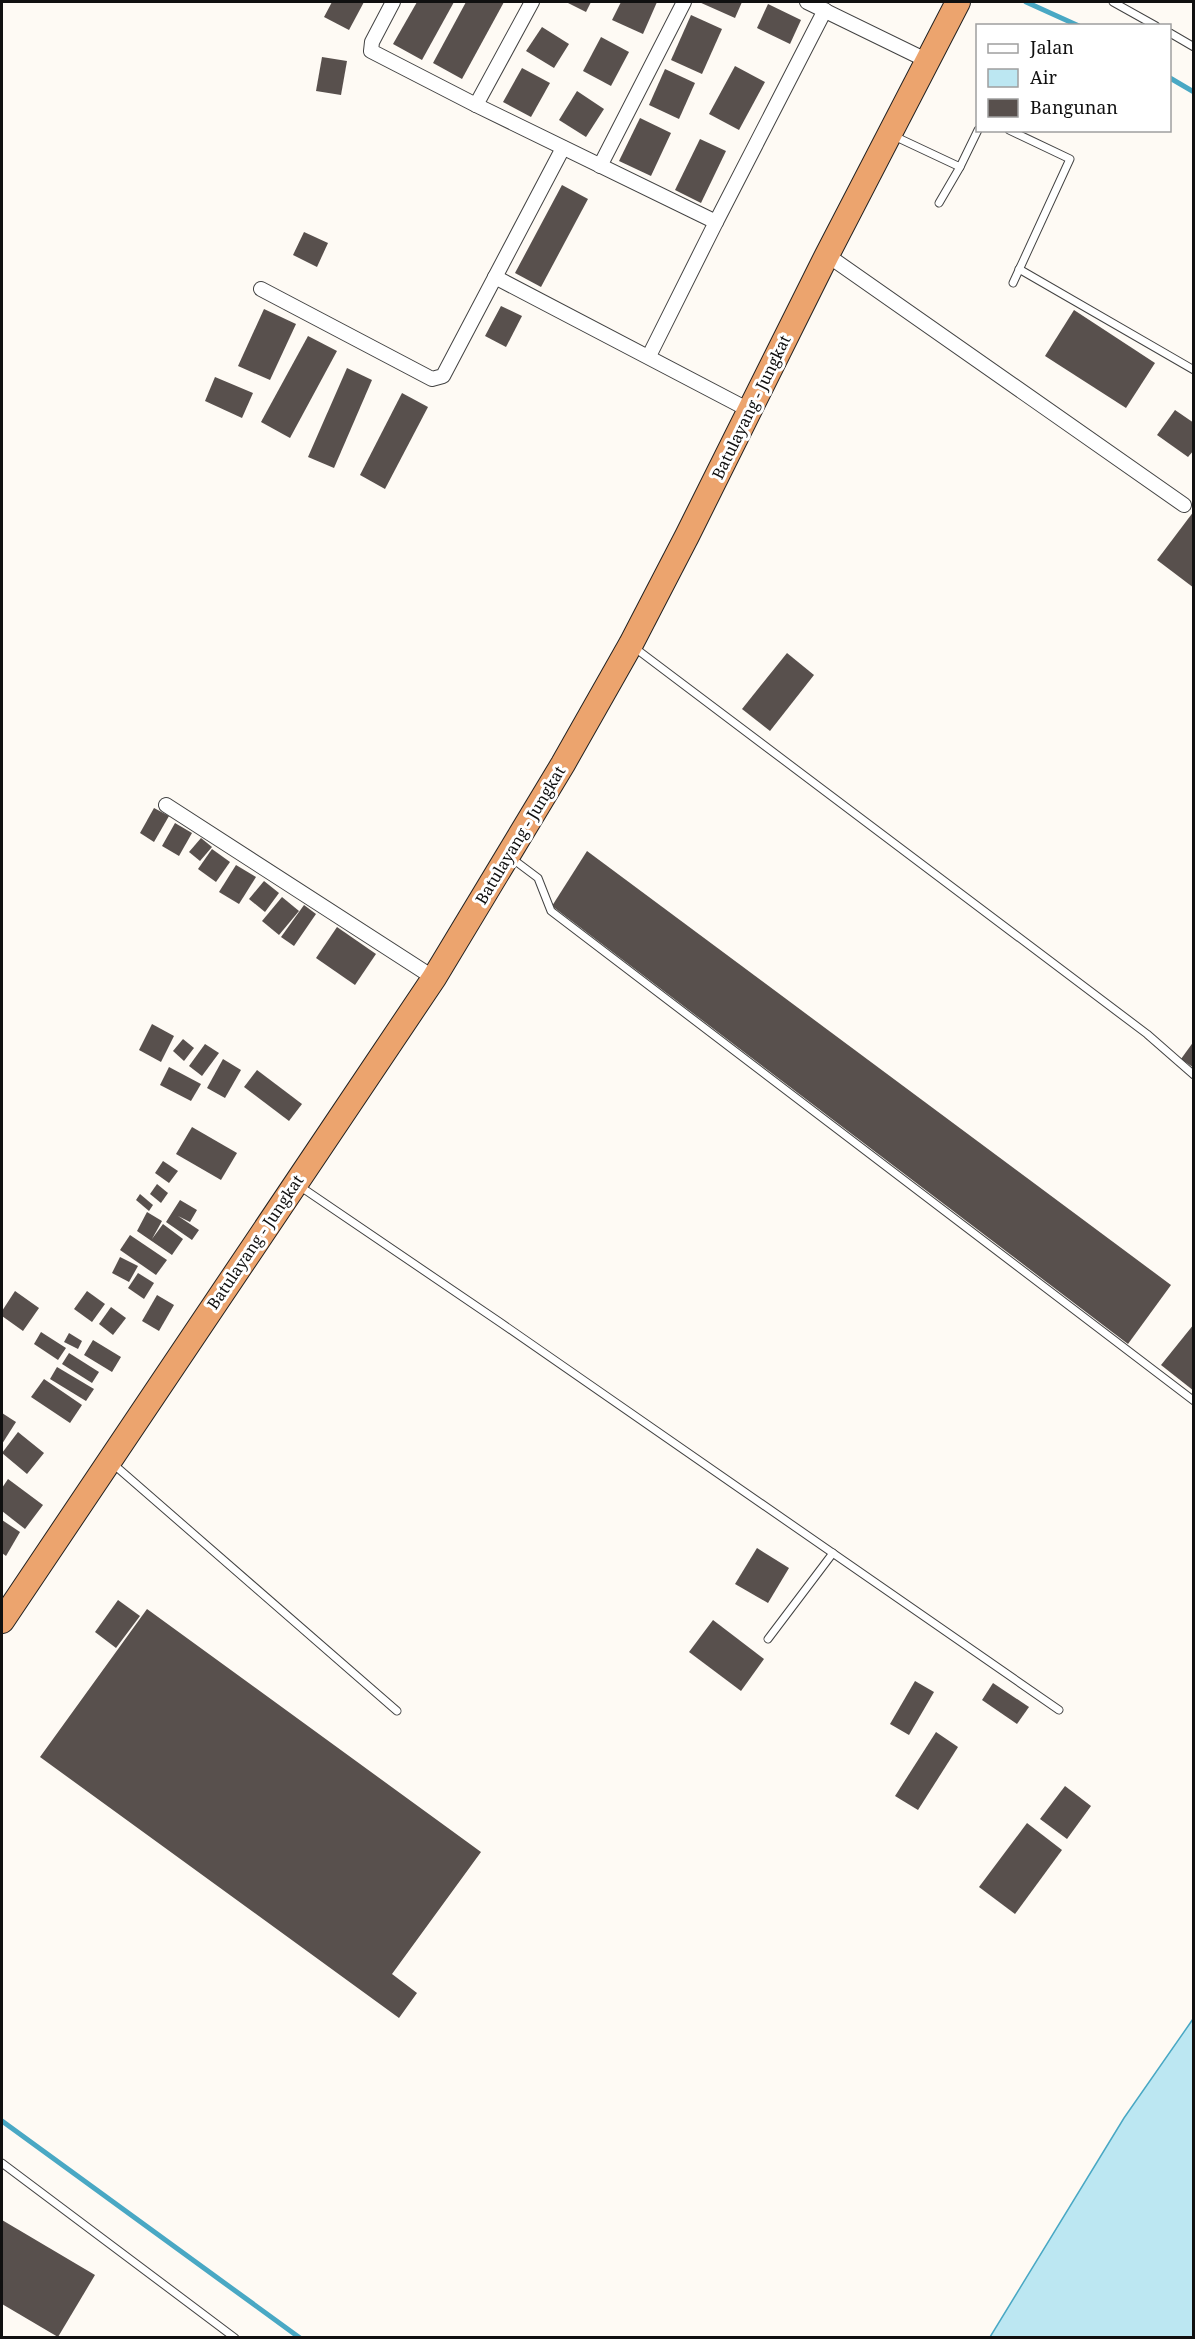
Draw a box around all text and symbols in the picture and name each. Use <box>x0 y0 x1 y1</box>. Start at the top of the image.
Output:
legend <box>976 24 1171 132</box>
text: Jalan <box>1029 35 1074 59</box>
text: Air <box>1030 65 1057 89</box>
text: Bangunan <box>1030 95 1118 119</box>
street label: Batulayang - Jungkat <box>706 331 796 483</box>
street label: Batulayang - Jungkat <box>470 761 570 908</box>
street label: Batulayang - Jungkat <box>202 1170 308 1314</box>

